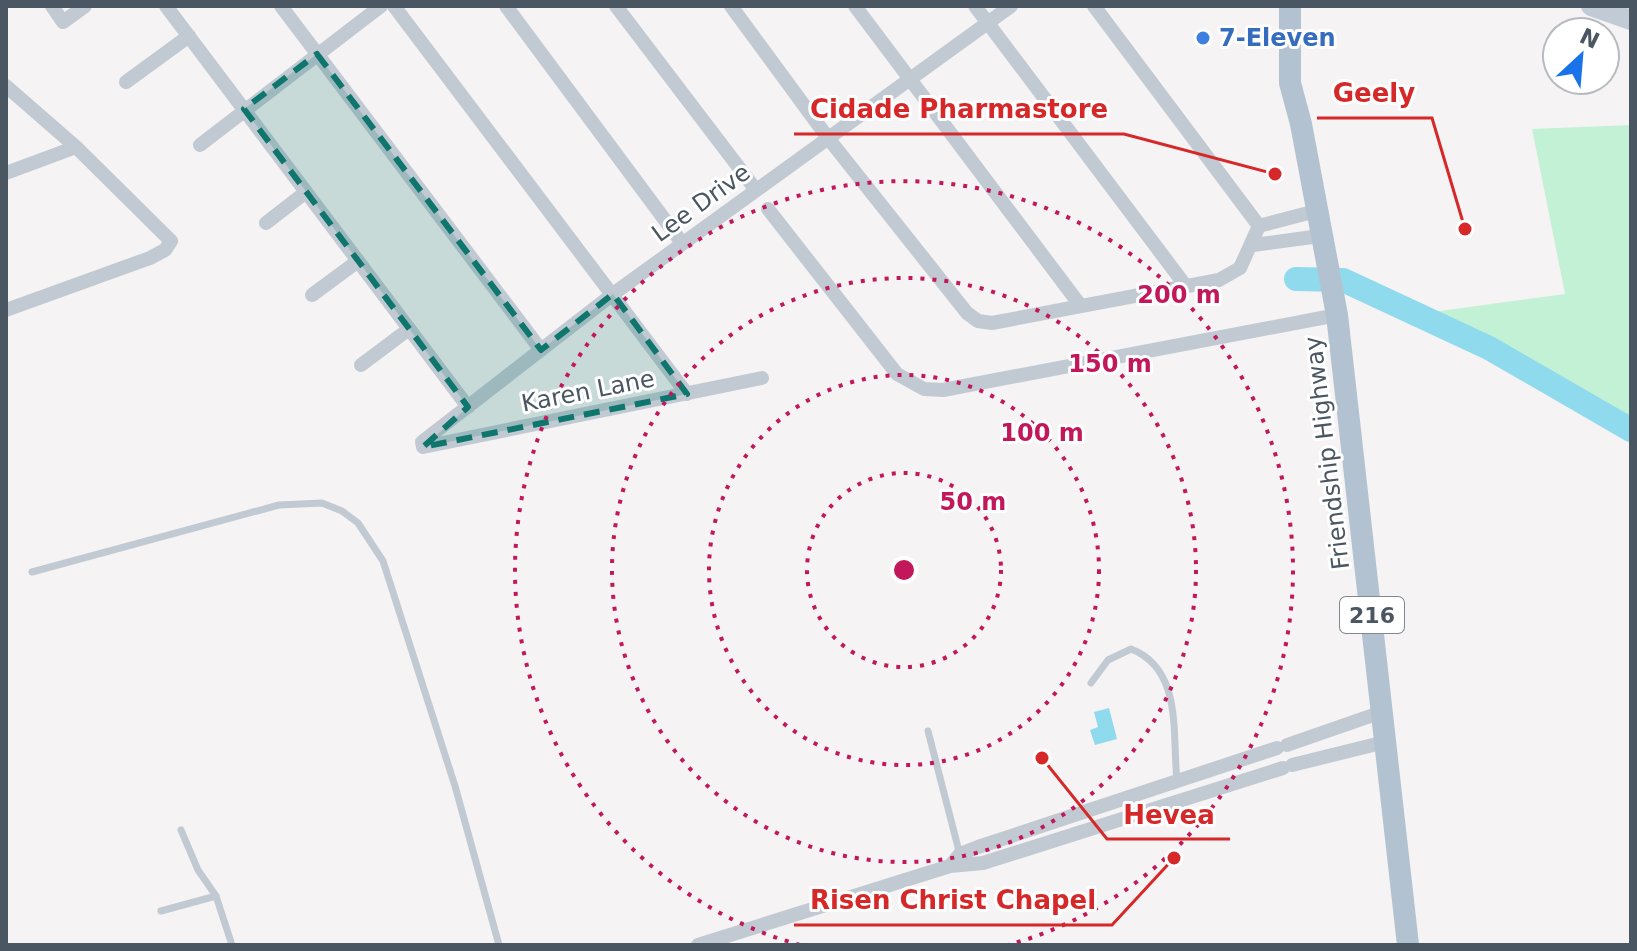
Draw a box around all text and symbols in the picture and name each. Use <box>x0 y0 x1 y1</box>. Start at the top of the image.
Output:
north arrow <box>1541 16 1621 96</box>
text: N <box>1576 23 1603 54</box>
place label: 7-Eleven <box>1219 24 1336 52</box>
marker: 7-Eleven <box>1194 29 1212 47</box>
callout: Geely <box>1317 68 1432 118</box>
text: Geely <box>1333 78 1415 108</box>
callout: Cidade Pharmastore <box>794 84 1124 134</box>
text: Cidade Pharmastore <box>810 94 1108 124</box>
street label: Lee Drive <box>647 158 755 248</box>
text: 200 m <box>1137 281 1221 309</box>
street label: Friendship Highway <box>1299 335 1355 571</box>
text: 150 m <box>1068 350 1152 378</box>
street label: Karen Lane <box>519 364 657 418</box>
text: 100 m <box>1000 419 1084 447</box>
text: 50 m <box>940 488 1006 516</box>
centre of rings <box>890 556 918 584</box>
road number: 216 <box>1340 597 1404 633</box>
callout: Hevea <box>1107 789 1230 839</box>
text: Hevea <box>1123 800 1215 830</box>
callout: Risen Christ Chapel <box>794 875 1112 925</box>
text: Risen Christ Chapel <box>810 885 1096 915</box>

